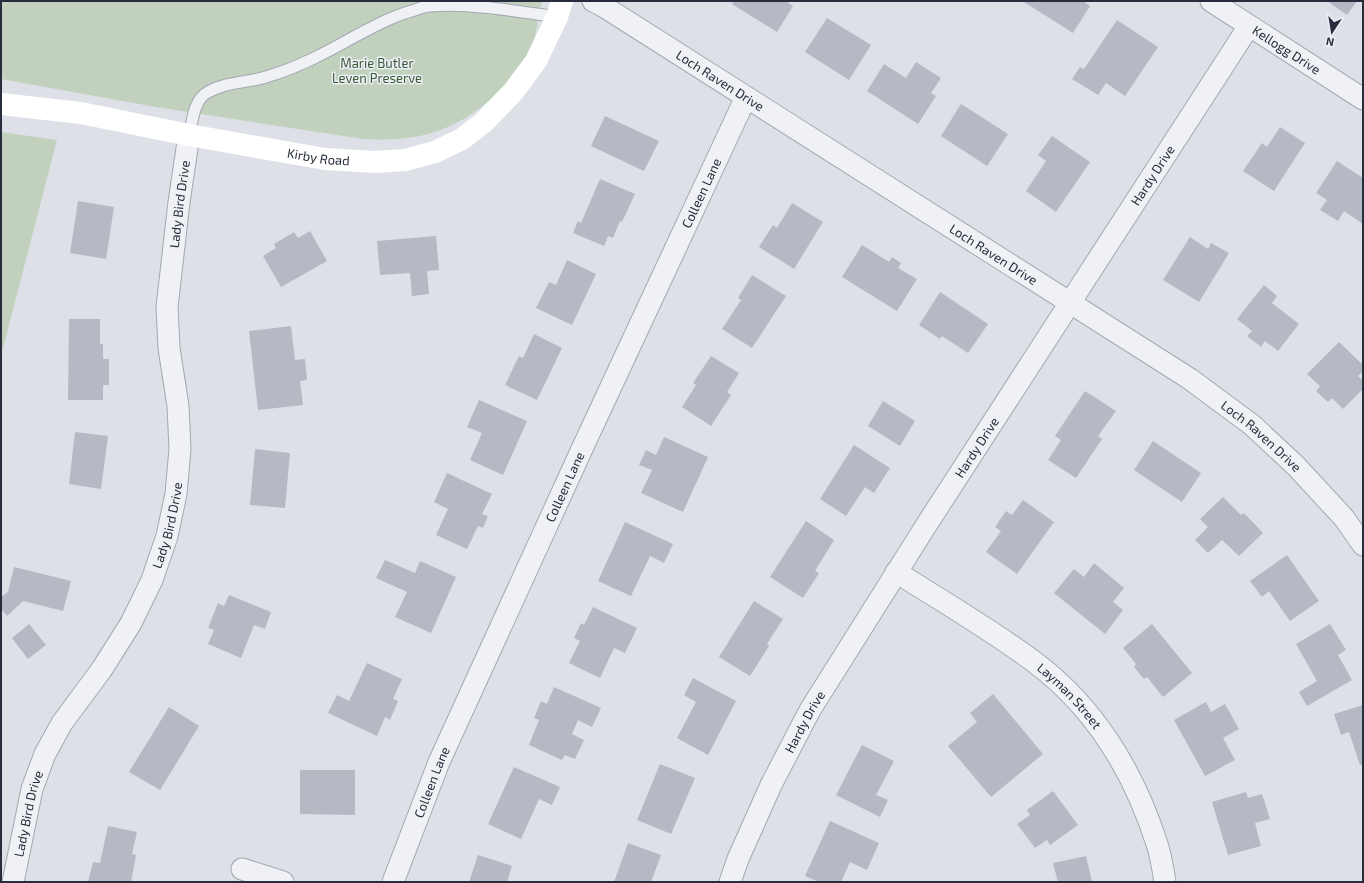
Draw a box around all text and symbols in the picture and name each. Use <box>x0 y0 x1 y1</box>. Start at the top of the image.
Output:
north arrow <box>1312 12 1352 52</box>
street label: Kellogg Drive <box>1250 22 1324 78</box>
text: N <box>1325 35 1335 49</box>
street label: Loch Raven Drive <box>673 47 767 114</box>
park label: Marie Butler Leven Preserve <box>332 55 422 86</box>
street label: Hardy Drive <box>1127 142 1178 208</box>
street label: Kirby Road <box>286 144 350 168</box>
street label: Colleen Lane <box>678 155 724 231</box>
street label: Lady Bird Drive <box>166 159 193 249</box>
street label: Loch Raven Drive <box>947 220 1041 288</box>
street label: Loch Raven Drive <box>1218 397 1305 475</box>
street label: Hardy Drive <box>951 414 1002 481</box>
street label: Colleen Lane <box>542 449 588 524</box>
street label: Lady Bird Drive <box>149 482 185 571</box>
street label: Layman Street <box>1034 659 1105 732</box>
street label: Hardy Drive <box>781 688 828 756</box>
street label: Colleen Lane <box>410 744 453 820</box>
street label: Lady Bird Drive <box>10 768 46 858</box>

